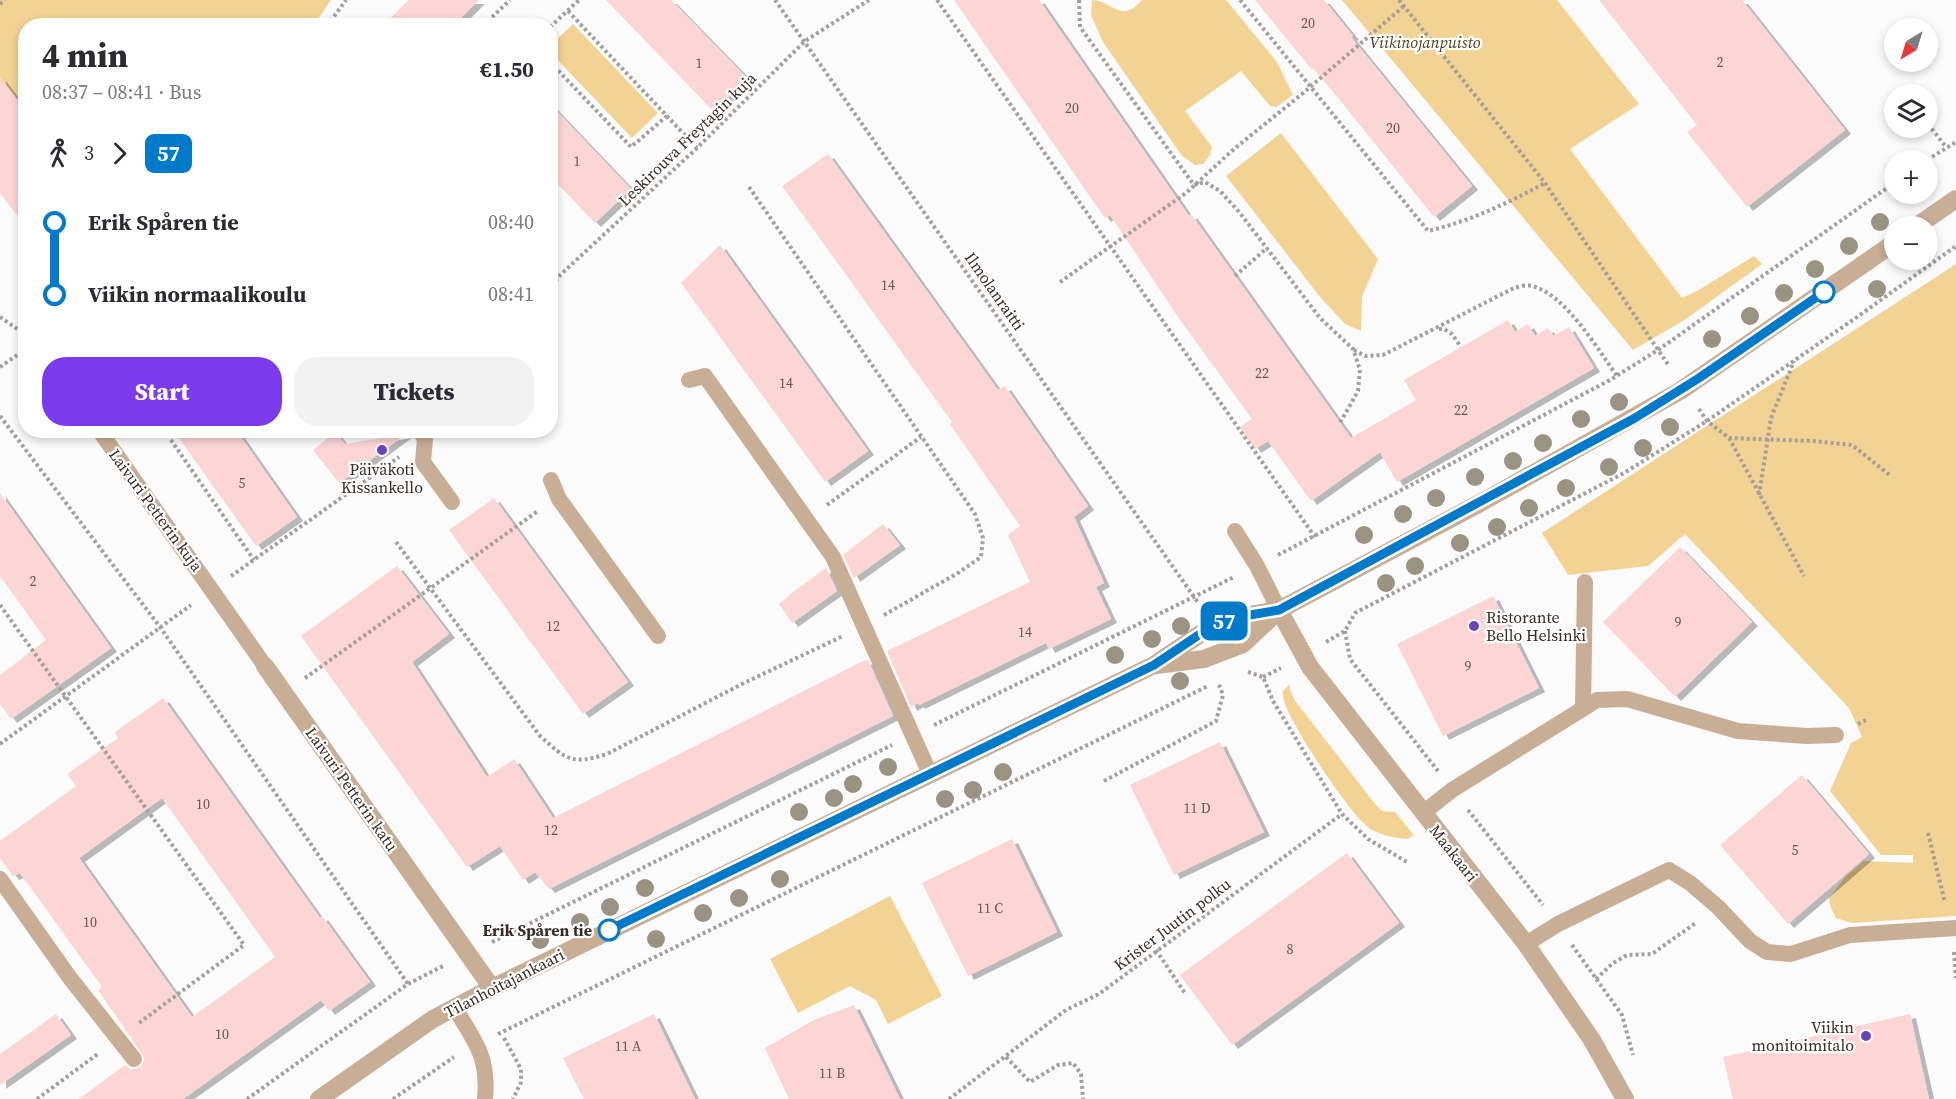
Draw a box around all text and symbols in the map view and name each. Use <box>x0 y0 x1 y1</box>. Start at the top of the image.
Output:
house number: 20 <box>1301 13 1315 33</box>
north arrow <box>1884 18 1938 72</box>
map controls <box>1884 18 1938 270</box>
park label: Viikinojanpuisto <box>1369 31 1481 53</box>
text: 4 min <box>42 33 128 78</box>
house number: 2 <box>1717 52 1724 72</box>
house number: 1 <box>696 53 703 73</box>
text: €1.50 <box>480 54 534 84</box>
street label: Leskirouva Freytagin kuja <box>613 67 761 211</box>
text: 08:37 – 08:41 · Bus <box>42 78 201 106</box>
button: layers <box>1884 84 1938 138</box>
house number: 20 <box>1065 98 1079 118</box>
house number: 20 <box>1386 118 1400 138</box>
icon: walk <box>42 137 75 170</box>
icon: forward <box>103 137 136 170</box>
text: 3 <box>84 139 94 167</box>
text: 57 <box>157 139 180 168</box>
button: + <box>1884 150 1938 204</box>
house number: 1 <box>574 151 581 171</box>
text: Erik Spåren tie <box>88 207 239 237</box>
text: 08:40 <box>488 208 534 236</box>
button: − <box>1884 216 1938 270</box>
street label: Ilmolanraitti <box>960 247 1030 335</box>
house number: 14 <box>881 275 895 295</box>
text: Viikin normaalikoulu <box>88 279 306 309</box>
text: 08:41 <box>488 280 534 308</box>
unlabelled marker <box>1813 281 1835 303</box>
button: Start <box>42 357 282 426</box>
button: Tickets <box>294 357 534 426</box>
house number: 22 <box>1255 363 1269 383</box>
house number: 14 <box>779 373 793 393</box>
house number: 22 <box>1454 400 1468 420</box>
marker: Päiväkoti Kissankello <box>375 443 389 457</box>
street label: Laivuri Petterin kuja <box>104 444 208 576</box>
place label: Päiväkoti Kissankello <box>341 458 423 498</box>
house number: 5 <box>239 473 246 493</box>
house number: 2 <box>30 571 37 591</box>
line badge: 57 <box>1197 602 1251 640</box>
place label: Ristorante Bello Helsinki <box>1486 606 1586 646</box>
text: 57 <box>1213 607 1235 636</box>
house number: 9 <box>1675 612 1682 632</box>
house number: 12 <box>546 616 560 636</box>
marker: Ristorante Bello Helsinki <box>1467 619 1481 633</box>
house number: 14 <box>1018 622 1032 642</box>
house number: 9 <box>1465 656 1472 676</box>
street label: Laivuri Petterin katu <box>301 722 403 856</box>
house number: 10 <box>196 794 210 814</box>
house number: 11 D <box>1183 798 1211 818</box>
house number: 12 <box>544 820 558 840</box>
street label: Maakaari <box>1425 820 1483 886</box>
house number: 5 <box>1792 840 1799 860</box>
street label: Krister Juutin polku <box>1109 873 1235 975</box>
house number: 11 C <box>977 898 1003 918</box>
house number: 10 <box>83 912 97 932</box>
place label: Erik Spåren tie <box>482 919 592 941</box>
marker: Erik Spåren tie <box>598 919 620 941</box>
house number: 8 <box>1287 939 1294 959</box>
street label: Tilanhoitajankaari <box>440 943 568 1023</box>
place label: Viikin monitoimitalo <box>1752 1016 1854 1056</box>
house number: 10 <box>215 1024 229 1044</box>
marker: Viikin monitoimitalo <box>1859 1029 1873 1043</box>
house number: 11 A <box>615 1036 642 1056</box>
house number: 11 B <box>819 1063 845 1083</box>

